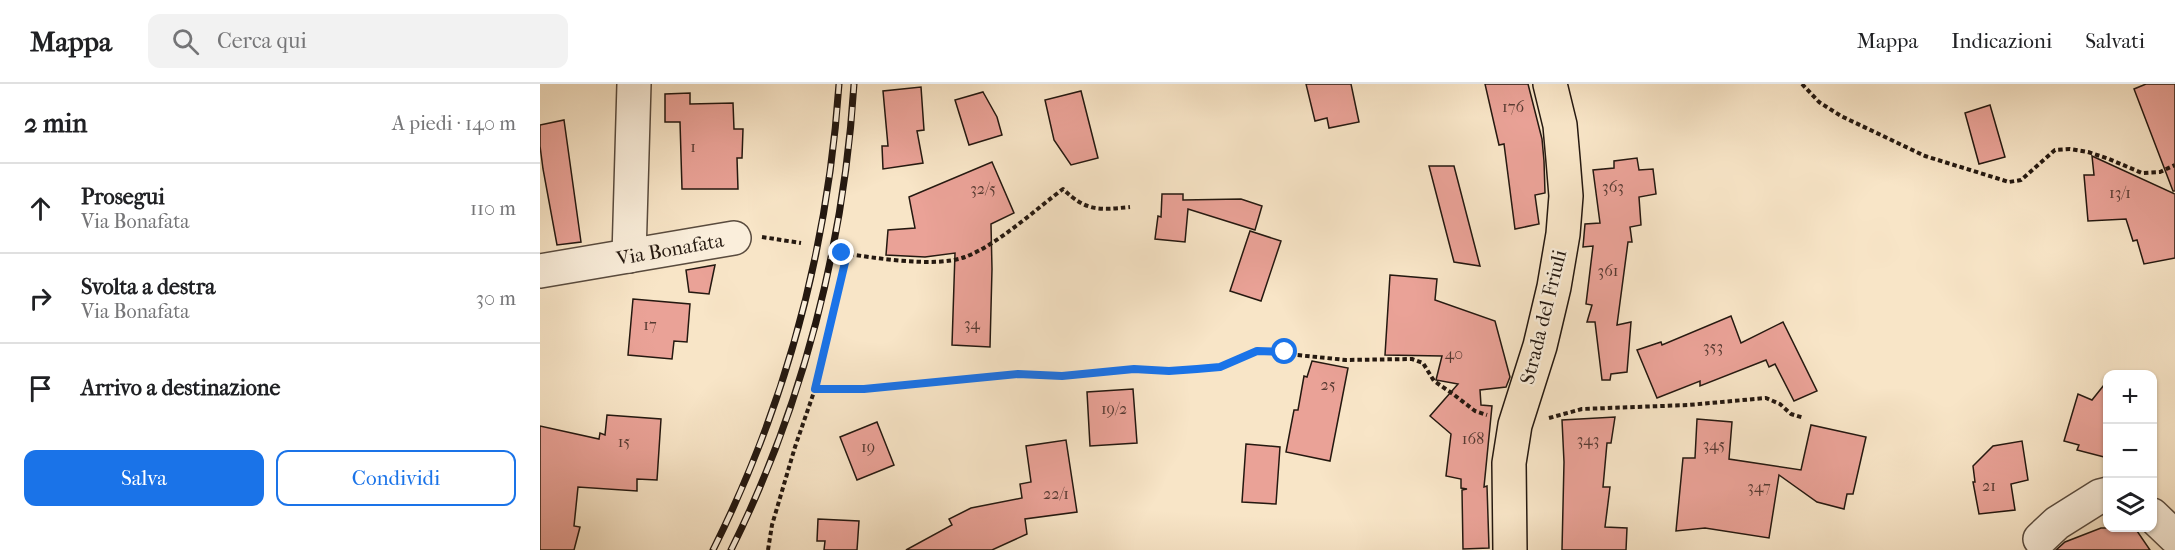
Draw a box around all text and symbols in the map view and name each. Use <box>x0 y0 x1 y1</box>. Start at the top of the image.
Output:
search box <box>148 14 568 68</box>
text: Mappa <box>30 25 112 58</box>
icon: search <box>169 25 202 58</box>
text: Cerca qui <box>217 28 307 54</box>
text: Mappa <box>1857 29 1918 53</box>
text: Indicazioni <box>1951 29 2052 53</box>
text: Salvati <box>2085 29 2145 53</box>
house number: 176 <box>1502 97 1524 116</box>
text: 2 min <box>24 108 87 139</box>
text: A piedi · 140 m <box>392 112 516 135</box>
house number: 1 <box>690 137 696 156</box>
house number: 363 <box>1602 177 1624 196</box>
house number: 32/5 <box>970 179 996 198</box>
house number: 13/1 <box>2109 183 2131 202</box>
text: Prosegui <box>81 184 165 210</box>
icon: ahead <box>24 192 57 225</box>
text: 110 m <box>470 197 516 220</box>
text: Via Bonafata <box>81 210 190 233</box>
street label: Via Bonafata <box>614 229 726 270</box>
route end <box>828 239 854 265</box>
street label: Strada del Friuli <box>1516 247 1571 387</box>
house number: 361 <box>1598 261 1618 280</box>
text: Svolta a destra <box>81 274 215 300</box>
icon: right <box>24 282 57 315</box>
text: 30 m <box>476 287 516 310</box>
text: Via Bonafata <box>81 300 190 323</box>
house number: 34 <box>964 314 981 333</box>
house number: 17 <box>643 315 657 334</box>
house number: 353 <box>1703 337 1723 356</box>
route start <box>1271 338 1297 364</box>
house number: 40 <box>1445 344 1463 363</box>
map controls <box>2103 370 2157 532</box>
button: + <box>2103 370 2157 424</box>
icon: arrive <box>24 372 57 405</box>
text: Arrivo a destinazione <box>81 375 280 401</box>
house number: 25 <box>1320 375 1336 394</box>
house number: 19/2 <box>1101 399 1127 418</box>
button: − <box>2103 424 2157 478</box>
house number: 168 <box>1462 429 1484 448</box>
house number: 343 <box>1577 430 1599 449</box>
house number: 15 <box>618 432 630 451</box>
house number: 345 <box>1703 435 1725 454</box>
house number: 19 <box>861 437 875 456</box>
button: Salva <box>24 450 264 506</box>
button: Condividi <box>276 450 516 506</box>
house number: 21 <box>1982 476 1996 495</box>
house number: 347 <box>1747 477 1771 496</box>
button: layers <box>2103 478 2157 532</box>
house number: 22/1 <box>1043 484 1069 503</box>

